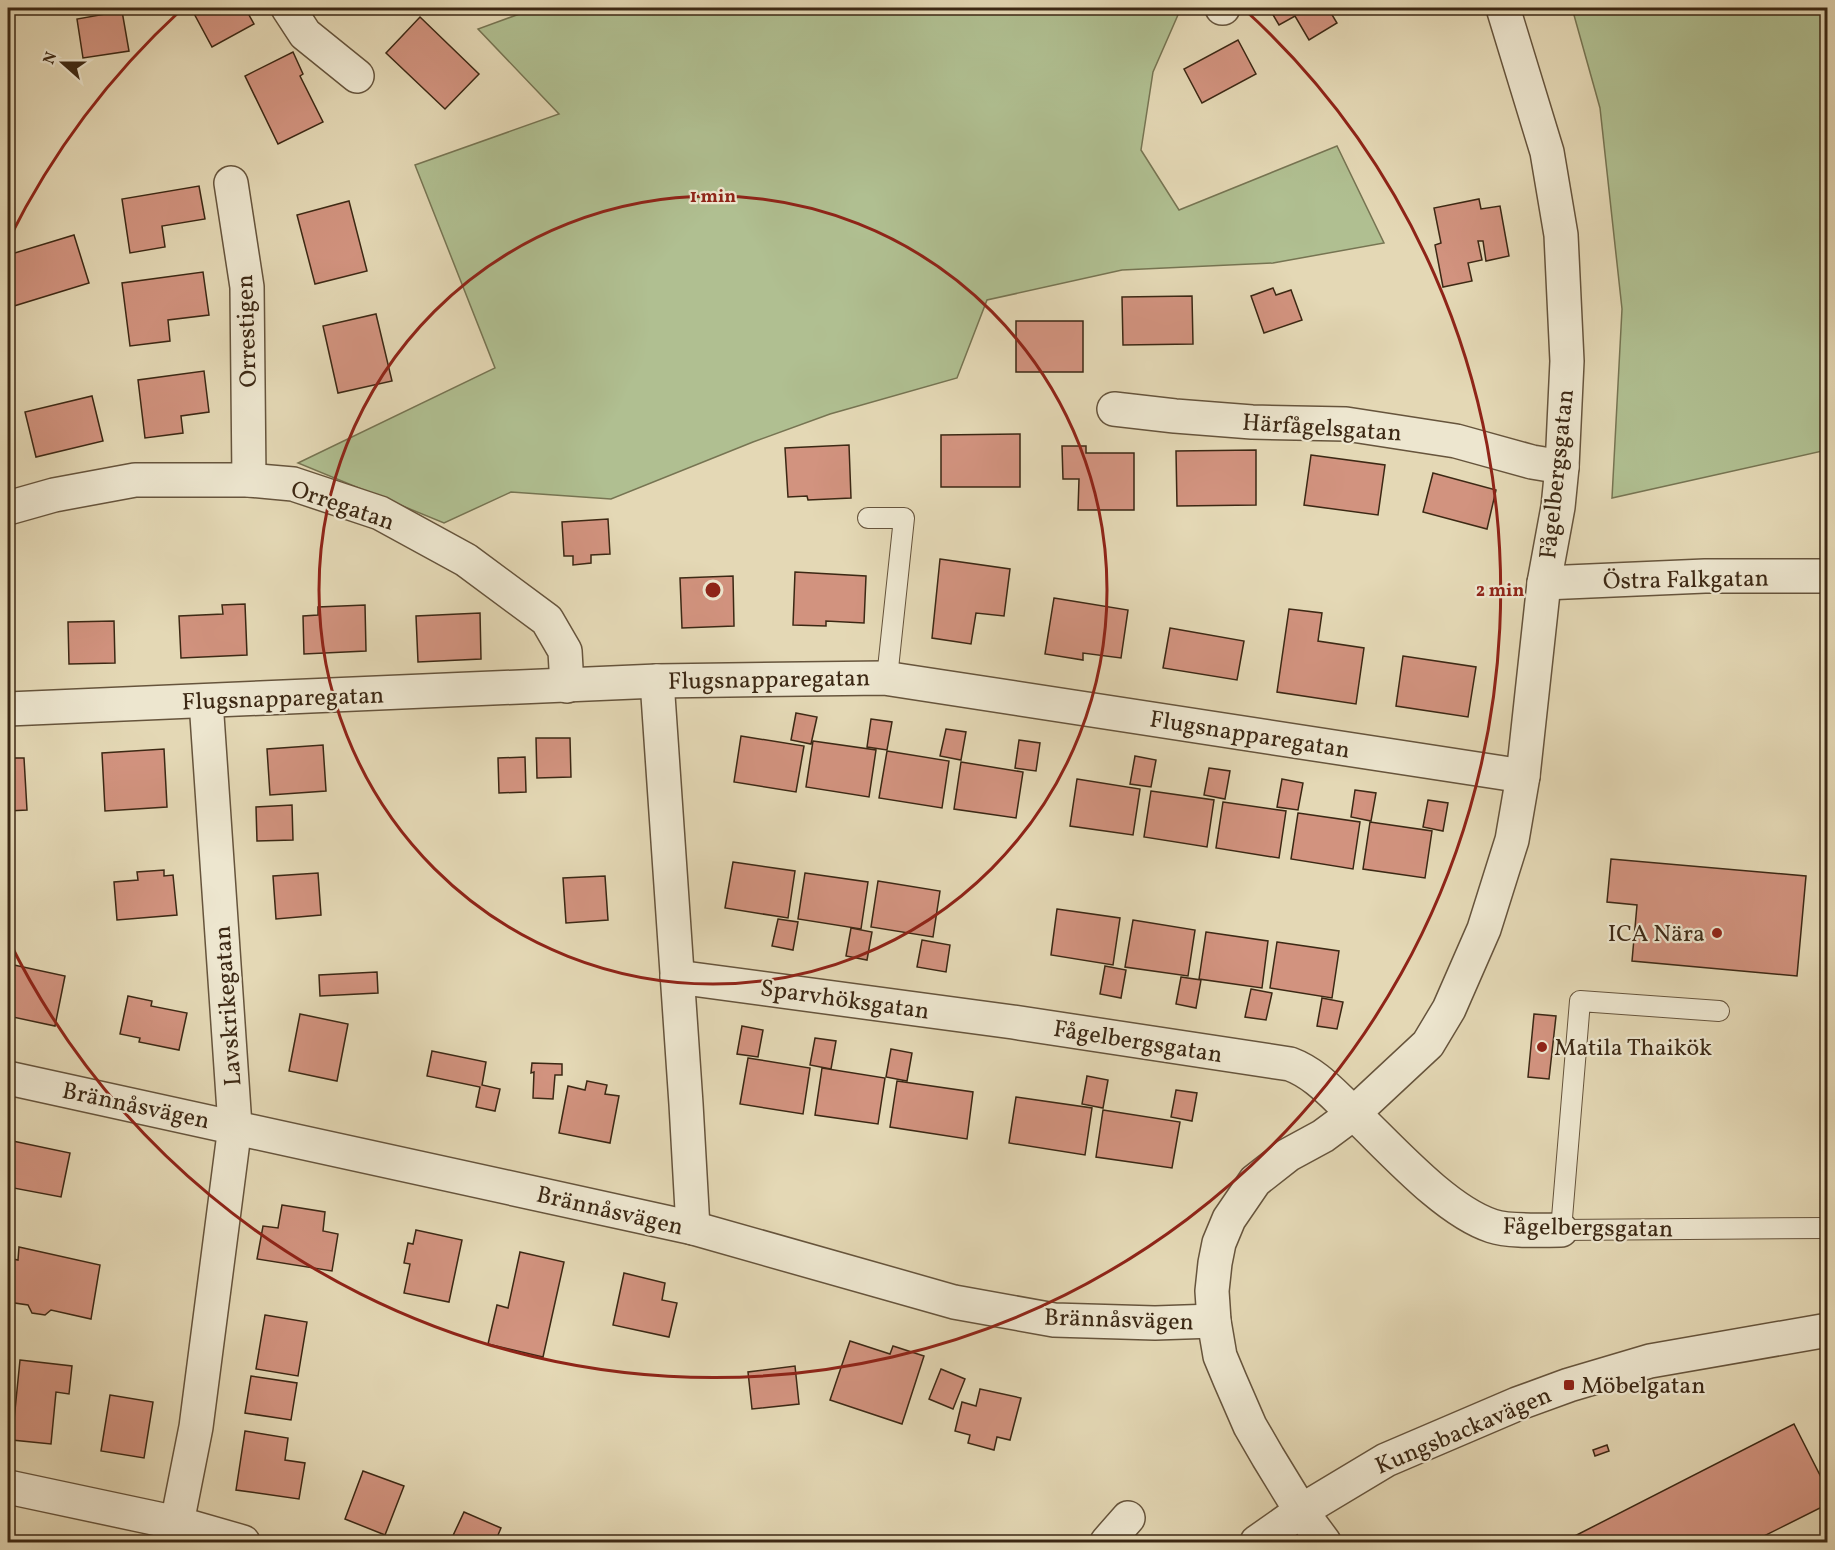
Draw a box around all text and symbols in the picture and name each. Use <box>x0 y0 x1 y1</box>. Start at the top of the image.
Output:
north arrow <box>33 33 93 93</box>
text: N <box>39 49 63 68</box>
text: 1 min <box>690 185 736 210</box>
street label: Orrestigen <box>229 274 267 388</box>
street label: Fågelbergsgatan <box>1532 388 1584 561</box>
street label: Härfågelsgatan <box>1241 406 1403 452</box>
street label: Orregatan <box>286 473 399 540</box>
street label: Östra Falkgatan <box>1603 563 1769 599</box>
text: 2 min <box>1476 579 1524 604</box>
centre of rings <box>703 580 723 600</box>
street label: Flugsnapparegatan <box>668 662 871 700</box>
street label: Flugsnapparegatan <box>181 679 385 721</box>
street label: Flugsnapparegatan <box>1147 703 1352 769</box>
place label: ICA Nära <box>1608 918 1705 952</box>
street label: Lavskrikegatan <box>206 925 252 1087</box>
marker: ICA Nära <box>1710 926 1724 940</box>
street label: Sparvhöksgatan <box>758 972 931 1030</box>
street label: Fågelbergsgatan <box>1051 1013 1225 1073</box>
place label: Matila Thaikök <box>1554 1032 1712 1066</box>
marker: Matila Thaikök <box>1535 1040 1549 1054</box>
street label: Brännåsvägen <box>59 1075 212 1139</box>
street label: Brännåsvägen <box>533 1179 686 1245</box>
street label: Fågelbergsgatan <box>1502 1211 1674 1247</box>
street label: Brännåsvägen <box>1043 1301 1194 1341</box>
place label: Möbelgatan <box>1581 1370 1706 1404</box>
marker: Möbelgatan <box>1562 1378 1576 1392</box>
street label: Kungsbackavägen <box>1370 1379 1557 1484</box>

